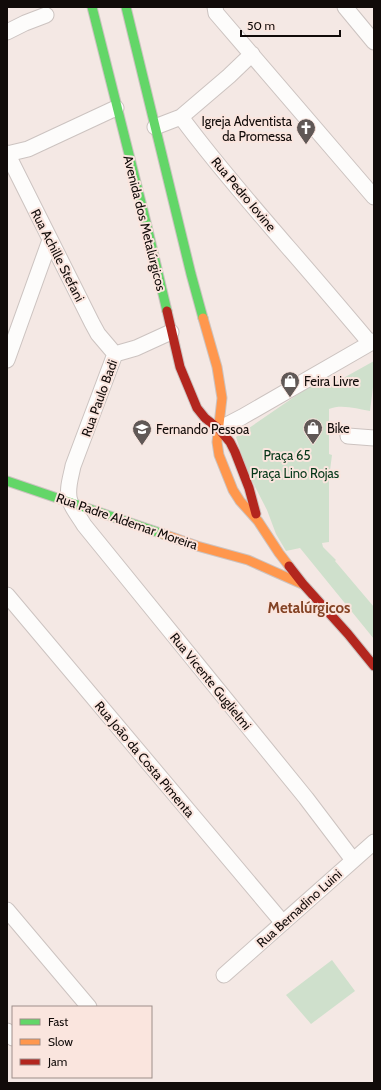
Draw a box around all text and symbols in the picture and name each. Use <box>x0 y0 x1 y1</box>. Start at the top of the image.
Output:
scale bar <box>241 12 340 38</box>
text: 50 m <box>247 18 275 33</box>
place label: Igreja Adventista da Promessa <box>202 113 293 144</box>
church icon: Igreja Adventista da Promessa <box>295 117 317 145</box>
street label: Avenida dos Metalúrgicos <box>120 154 170 293</box>
street label: Rua Pedro Iovine <box>208 154 280 235</box>
street label: Rua Achille Stefani <box>28 206 88 304</box>
street label: Rua Paulo Badi <box>78 357 120 439</box>
shop icon: Feira Livre <box>279 370 301 398</box>
place label: Feira Livre <box>304 373 359 389</box>
shop icon: Bike <box>302 417 324 445</box>
school or university icon: Fernando Pessoa <box>131 418 153 446</box>
place label: Bike <box>327 420 350 436</box>
place label: Fernando Pessoa <box>156 421 250 437</box>
park label: Praça 65 <box>263 447 311 463</box>
park label: Praça Lino Rojas <box>251 465 340 482</box>
street label: Rua Padre Aldemar Moreira <box>54 489 201 553</box>
district label: Metalúrgicos <box>268 599 350 617</box>
street label: Rua Vicente Guglielmi <box>167 629 255 733</box>
street label: Rua João da Costa Pimenta <box>92 698 199 821</box>
street label: Rua Bernadino Luini <box>253 866 345 950</box>
legend <box>12 1006 152 1078</box>
text: Fast <box>48 1014 68 1029</box>
text: Slow <box>48 1034 73 1049</box>
text: Jam <box>47 1054 67 1069</box>

